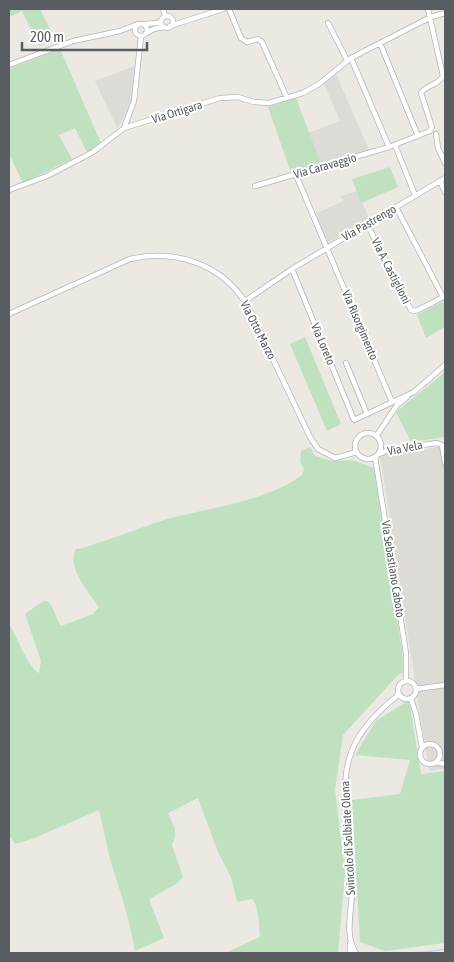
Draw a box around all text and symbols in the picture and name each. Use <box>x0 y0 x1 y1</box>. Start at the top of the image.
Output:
scale bar <box>22 20 148 52</box>
text: 200 m <box>30 28 64 45</box>
street label: Via Ortigara <box>150 98 204 126</box>
street label: Via Caravaggio <box>292 150 358 182</box>
street label: Via Pastrengo <box>339 202 399 244</box>
street label: Via A. Castiglioni <box>368 236 414 306</box>
street label: Via Risorgimento <box>339 288 381 362</box>
street label: Via Otto Marzo <box>237 298 279 362</box>
street label: Via Loreto <box>308 321 338 367</box>
street label: Via Vela <box>386 438 424 458</box>
street label: Via Sebastiano Caboto <box>378 519 408 619</box>
street label: Svincolo di Solbiate Olona <box>338 781 358 895</box>

